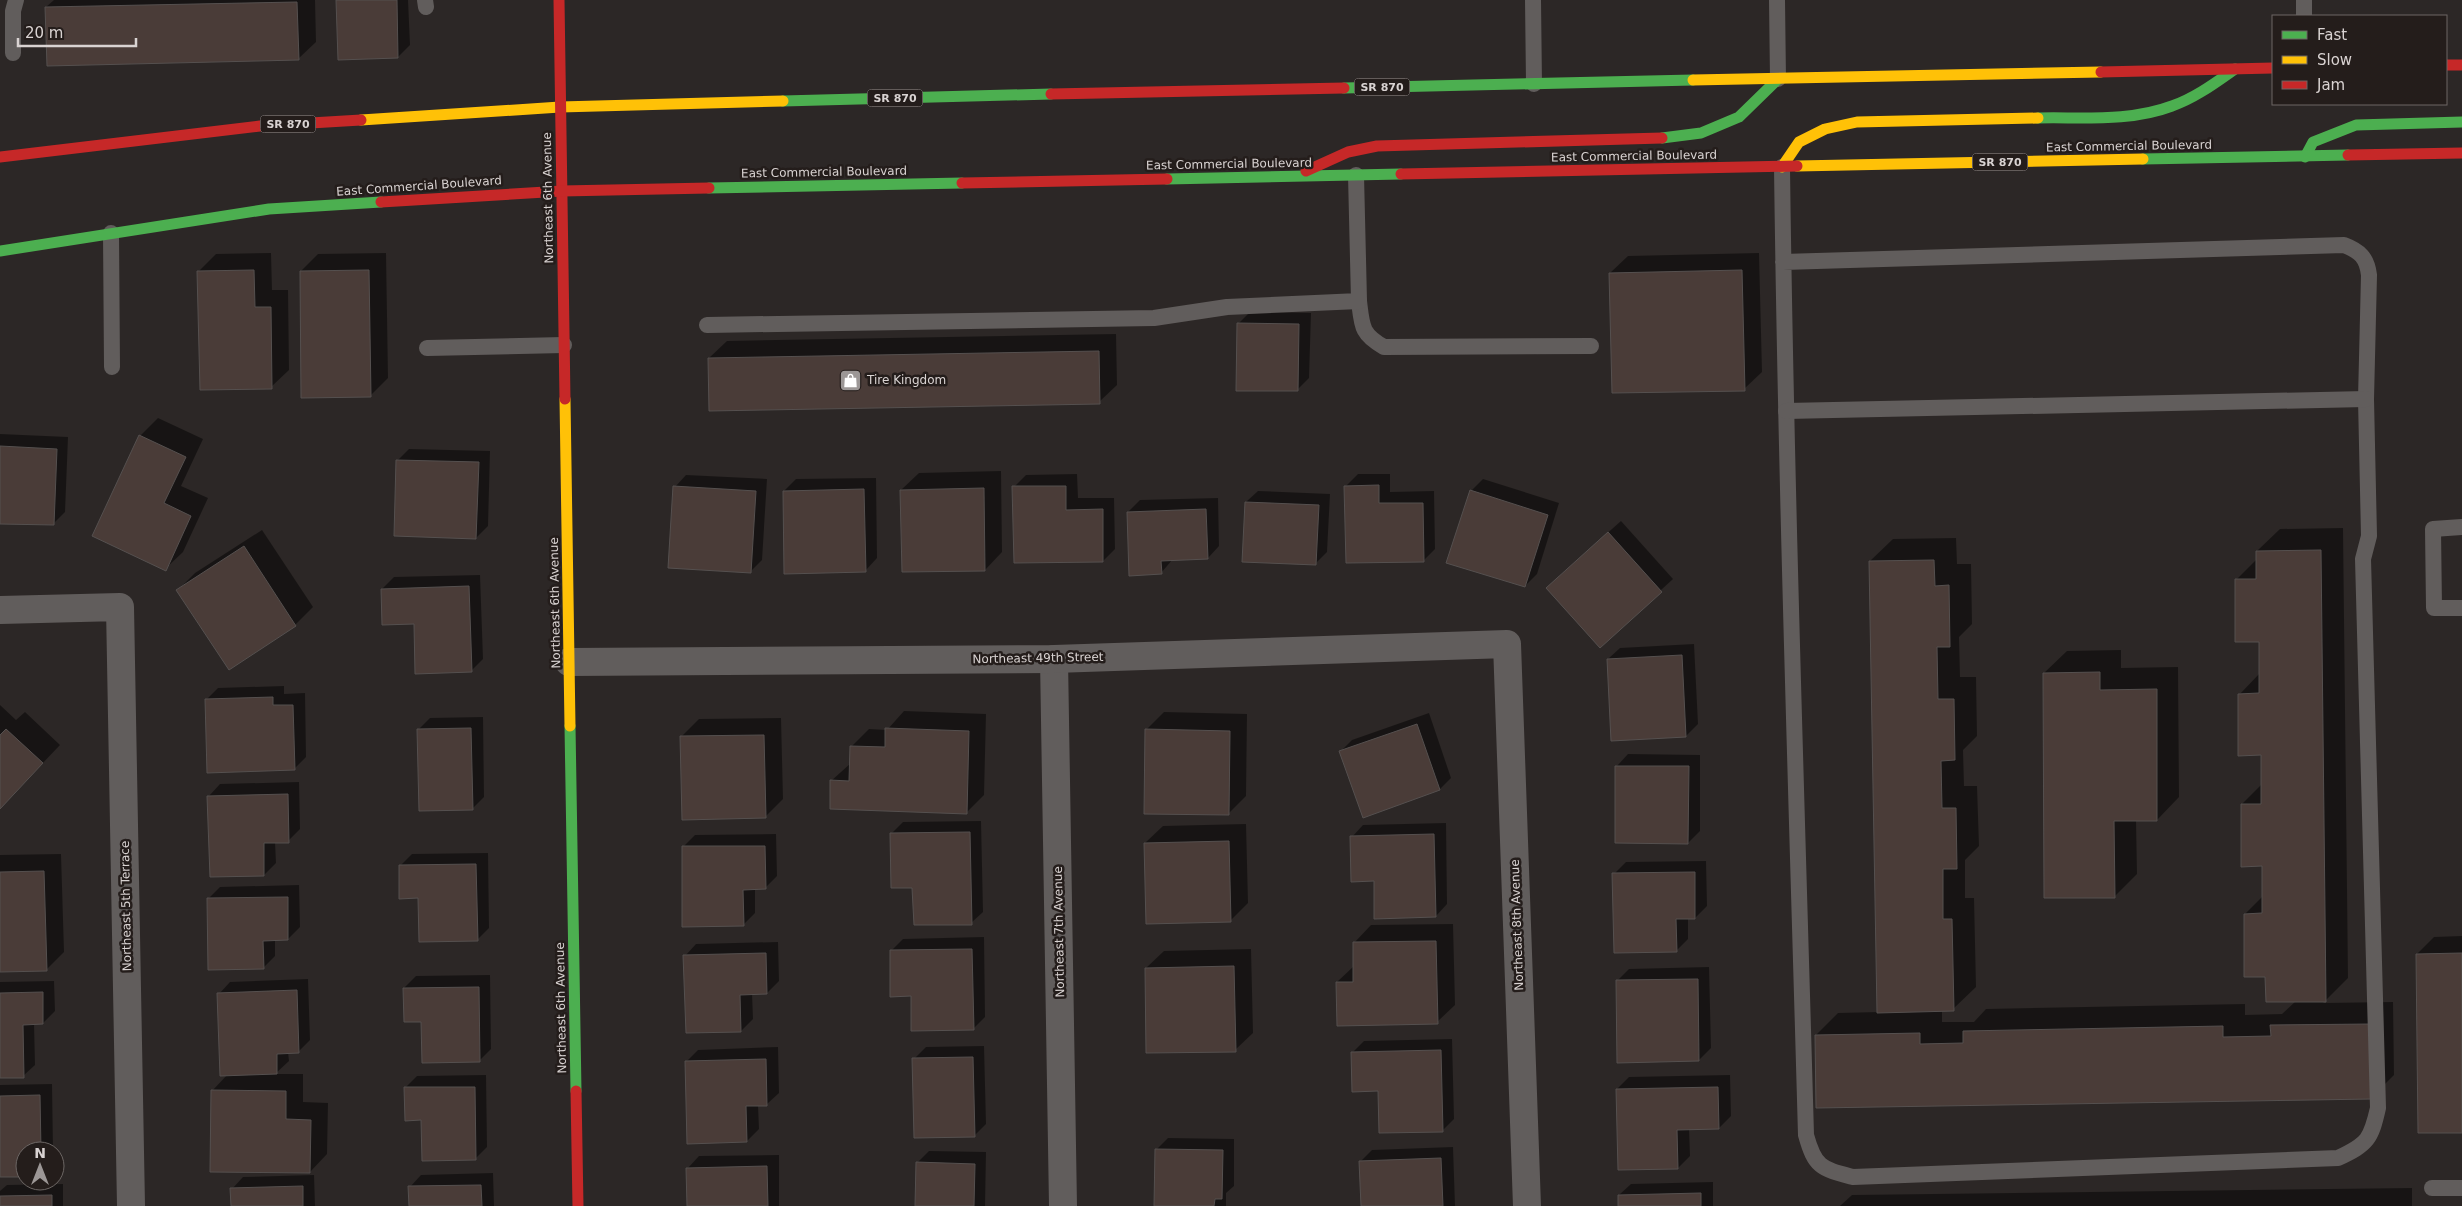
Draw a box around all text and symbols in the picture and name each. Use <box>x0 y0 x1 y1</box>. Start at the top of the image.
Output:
scale bar <box>18 15 135 47</box>
legend <box>2272 15 2447 105</box>
text: 20 m <box>25 24 63 42</box>
text: Fast <box>2317 26 2347 44</box>
text: Slow <box>2317 51 2352 69</box>
text: Jam <box>2316 76 2345 94</box>
road number: SR 870 <box>1354 78 1410 95</box>
road number: SR 870 <box>868 90 922 106</box>
road number: SR 870 <box>260 116 316 132</box>
street label: Northeast 6th Avenue <box>540 132 556 264</box>
street label: East Commercial Boulevard <box>2046 138 2212 154</box>
street label: East Commercial Boulevard <box>1551 148 1717 164</box>
road number: SR 870 <box>1972 154 2028 170</box>
street label: East Commercial Boulevard <box>1146 156 1312 172</box>
street label: East Commercial Boulevard <box>741 164 907 180</box>
street label: East Commercial Boulevard <box>336 173 502 199</box>
shop icon: Tire Kingdom <box>839 368 863 392</box>
place label: Tire Kingdom <box>866 373 946 387</box>
street label: Northeast 6th Avenue <box>547 537 563 669</box>
street label: Northeast 49th Street <box>972 650 1104 666</box>
street label: Northeast 5th Terrace <box>118 841 134 971</box>
street label: Northeast 8th Avenue <box>1508 859 1526 991</box>
street label: Northeast 7th Avenue <box>1051 866 1067 998</box>
street label: Northeast 6th Avenue <box>553 942 569 1074</box>
north arrow <box>15 1141 65 1191</box>
text: N <box>34 1145 46 1161</box>

